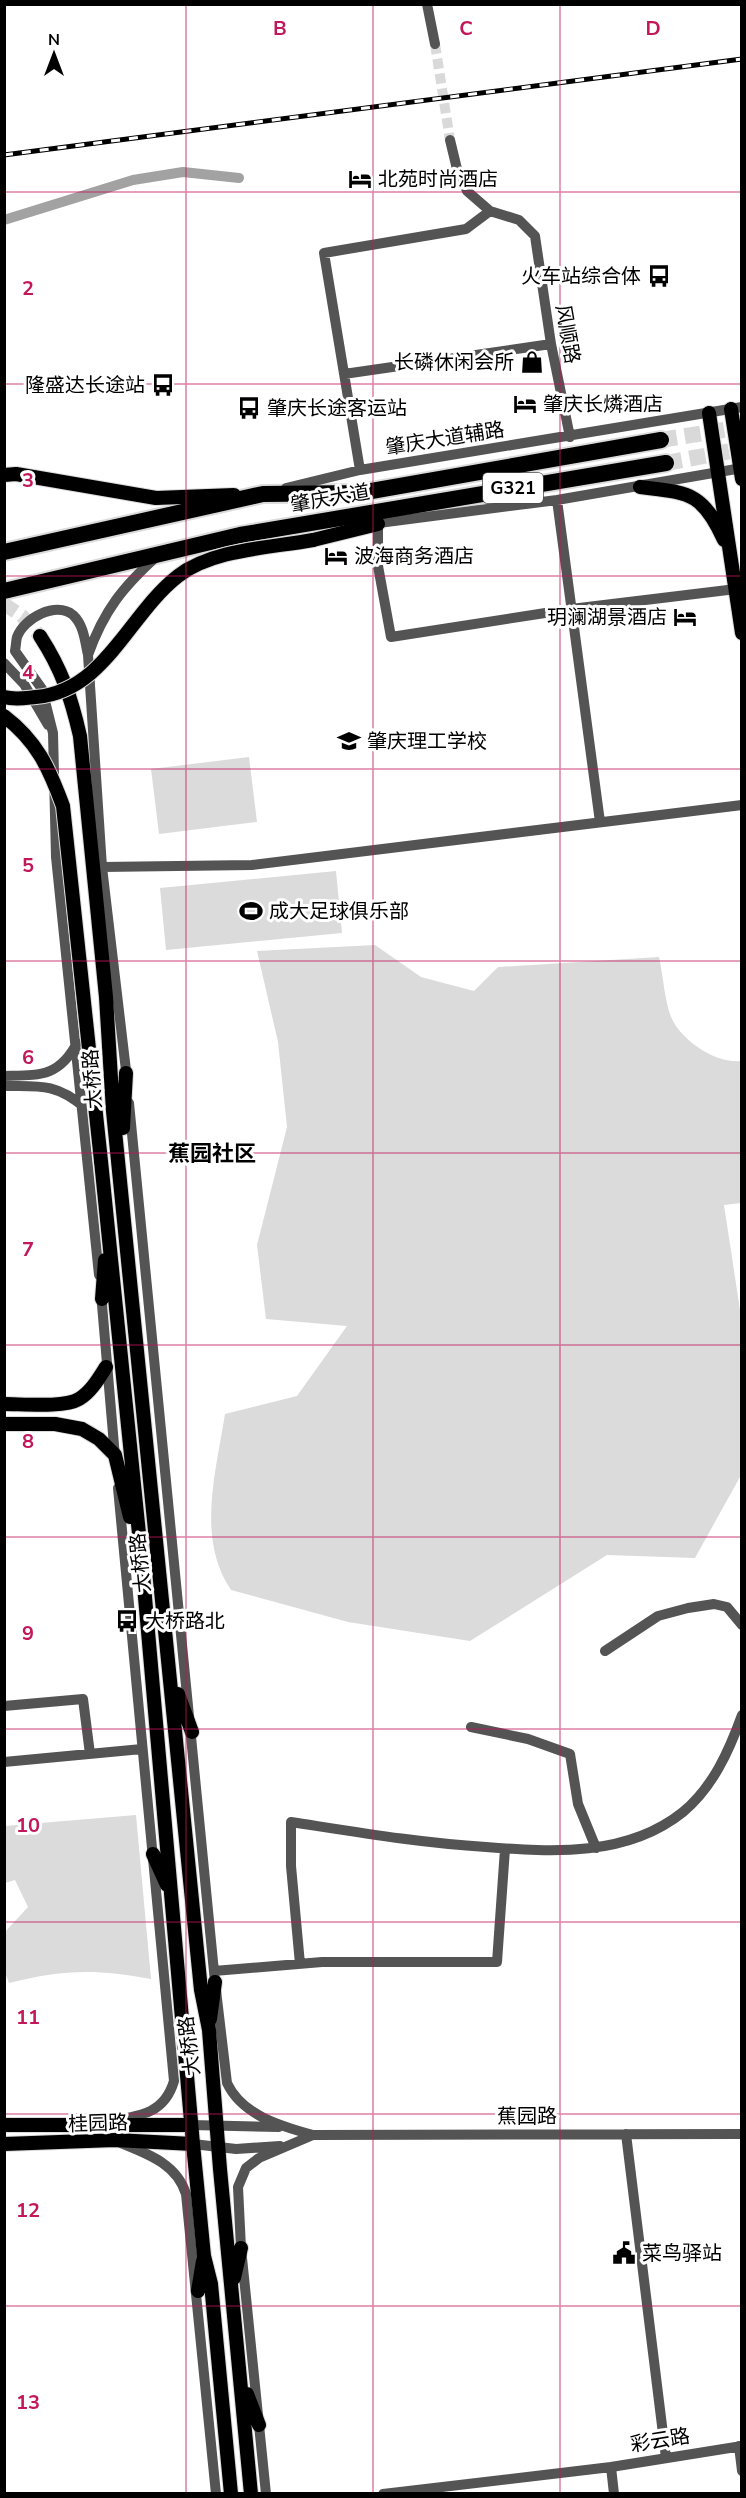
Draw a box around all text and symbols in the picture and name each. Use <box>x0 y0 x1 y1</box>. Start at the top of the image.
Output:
text: B <box>273 15 287 42</box>
text: C <box>459 15 473 42</box>
text: D <box>645 15 661 42</box>
north arrow <box>24 24 84 84</box>
text: N <box>48 29 60 51</box>
hotel icon: 北苑时尚酒店 <box>347 166 373 192</box>
place label: 北苑时尚酒店 <box>378 166 498 193</box>
place label: 火车站综合体 <box>521 263 641 290</box>
bus stop icon: 火车站综合体 <box>646 263 672 289</box>
text: 2 <box>22 275 34 302</box>
street label: 风顺路 <box>549 302 586 366</box>
place label: 长磷休闲会所 <box>394 349 514 376</box>
shop icon: 长磷休闲会所 <box>519 349 545 375</box>
place label: 隆盛达长途站 <box>25 372 145 399</box>
bus stop icon: 隆盛达长途站 <box>150 372 176 398</box>
hotel icon: 肇庆长燐酒店 <box>512 391 538 417</box>
place label: 肇庆长燐酒店 <box>543 391 663 418</box>
bus stop icon: 肇庆长途客运站 <box>236 395 262 421</box>
place label: 肇庆长途客运站 <box>267 395 407 422</box>
street label: 肇庆大道辅路 <box>384 416 506 461</box>
text: 3 <box>22 467 34 494</box>
road number: G321 <box>483 473 543 503</box>
street label: 肇庆大道 <box>288 478 372 519</box>
hotel icon: 波海商务酒店 <box>323 543 349 569</box>
place label: 波海商务酒店 <box>354 543 474 570</box>
place label: 玥澜湖景酒店 <box>547 604 667 631</box>
hotel icon: 玥澜湖景酒店 <box>672 604 698 630</box>
text: 4 <box>22 659 34 686</box>
school or university icon: 肇庆理工学校 <box>336 728 362 754</box>
place label: 肇庆理工学校 <box>367 728 487 755</box>
text: 5 <box>22 852 34 879</box>
sports icon: 成大足球俱乐部 <box>238 898 264 924</box>
place label: 成大足球俱乐部 <box>269 898 409 925</box>
text: 6 <box>22 1044 34 1071</box>
street label: 大桥路 <box>77 1048 108 1110</box>
district label: 蕉园社区 <box>168 1139 256 1169</box>
text: 7 <box>22 1236 34 1263</box>
text: 8 <box>22 1428 34 1455</box>
street label: 大桥路 <box>124 1532 157 1594</box>
bus stop icon: 大桥路北 <box>114 1608 140 1634</box>
place label: 大桥路北 <box>145 1608 225 1635</box>
text: 9 <box>22 1620 34 1647</box>
text: 10 <box>16 1812 40 1839</box>
text: 11 <box>16 2004 40 2031</box>
street label: 大桥路 <box>172 2015 207 2077</box>
street label: 蕉园路 <box>497 2103 557 2130</box>
street label: 桂园路 <box>68 2109 128 2138</box>
text: 12 <box>16 2197 40 2224</box>
public building icon: 菜鸟驿站 <box>611 2240 637 2266</box>
place label: 菜鸟驿站 <box>642 2240 722 2267</box>
text: 13 <box>16 2389 40 2416</box>
street label: 彩云路 <box>628 2422 692 2459</box>

